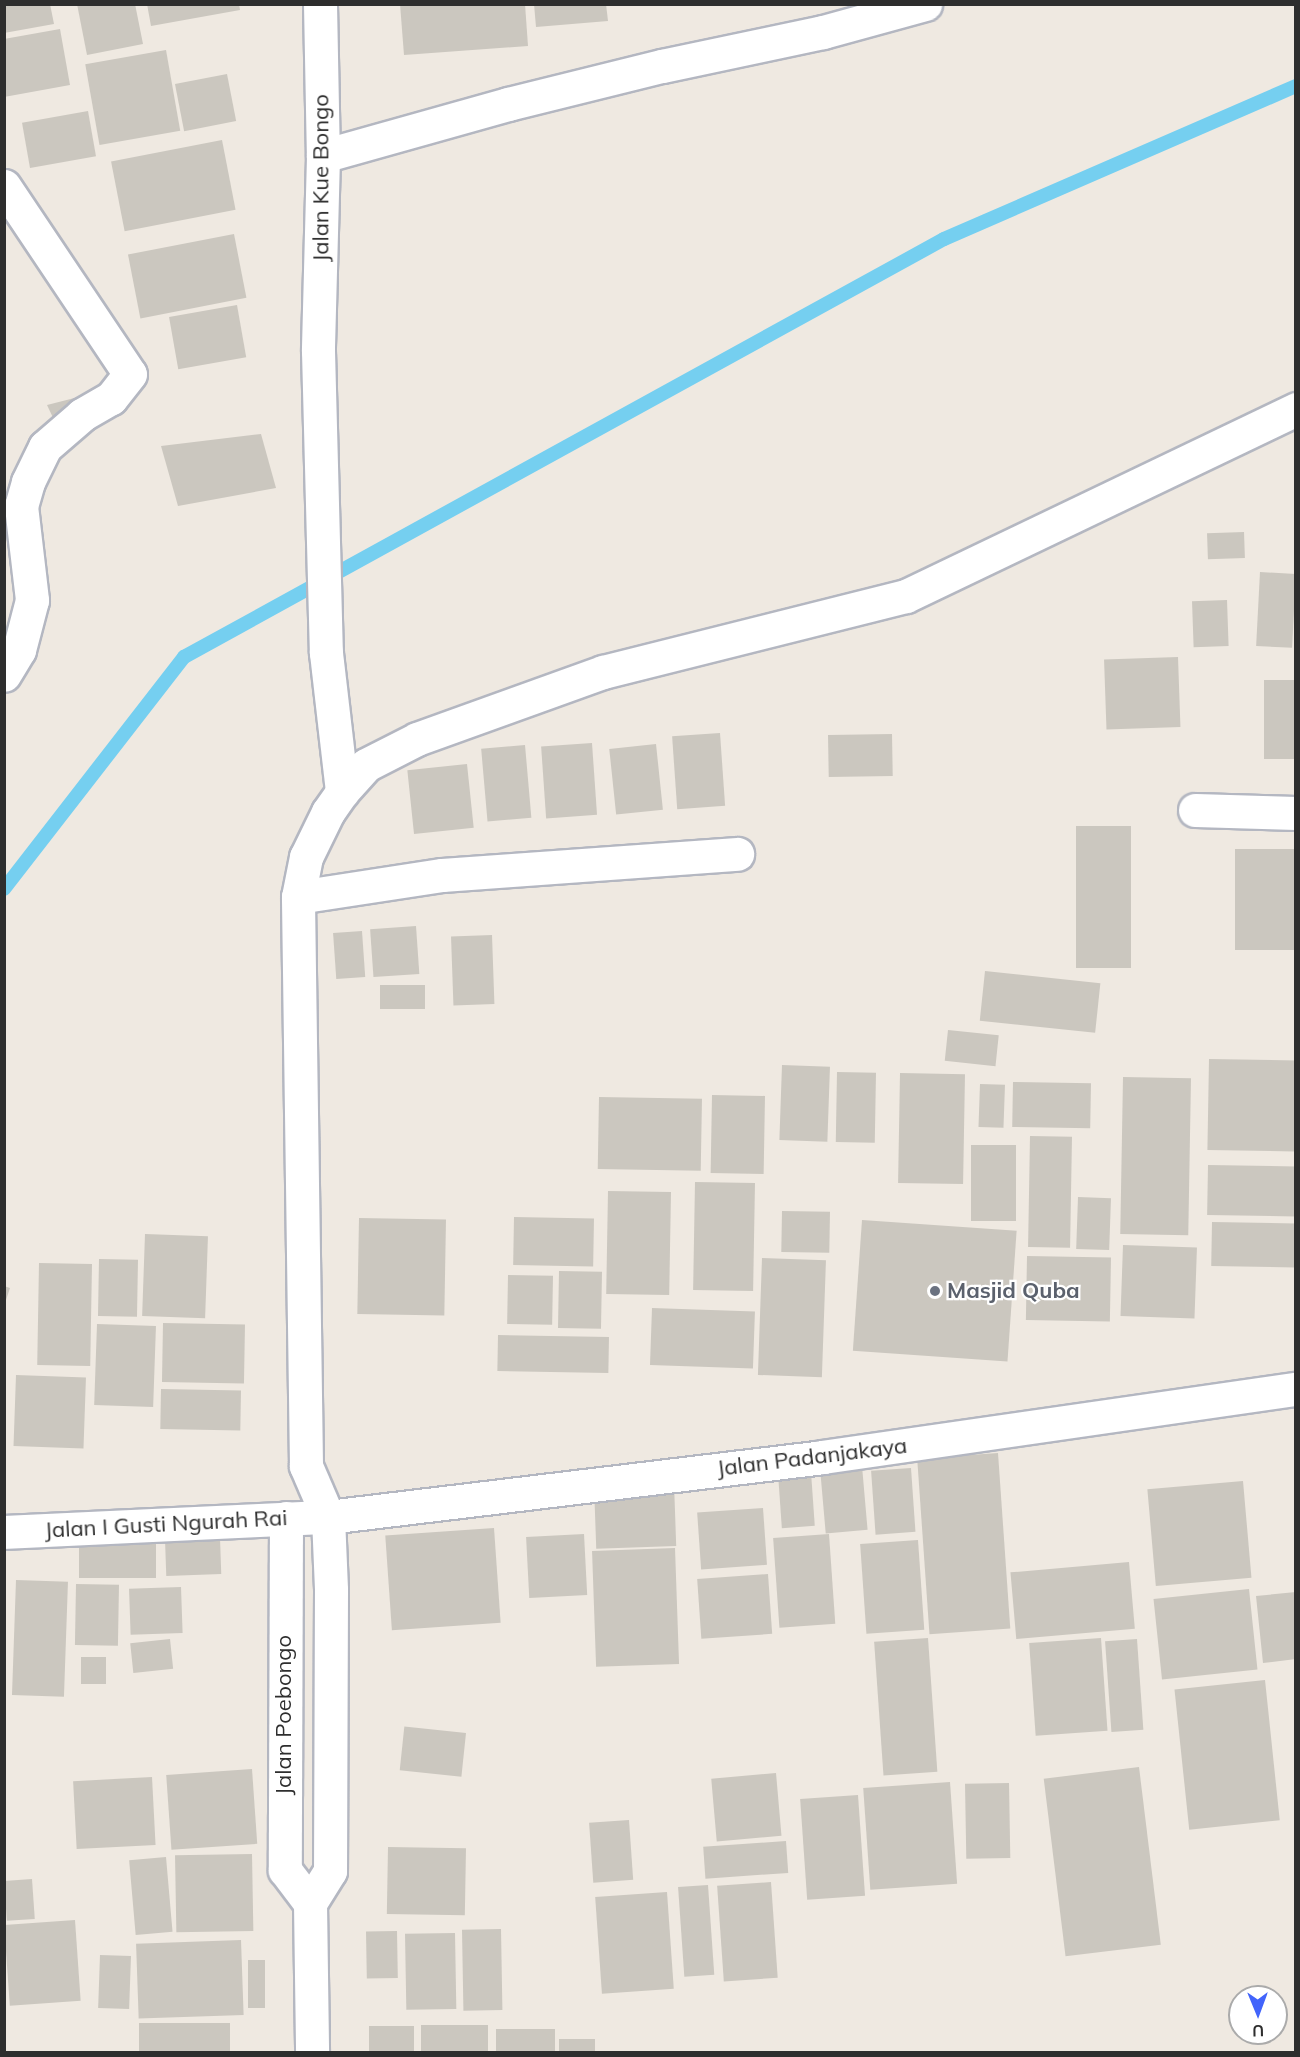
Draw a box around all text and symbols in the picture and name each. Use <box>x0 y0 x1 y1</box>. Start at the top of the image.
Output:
street label: Jalan Kue Bongo <box>308 94 334 262</box>
place label: Masjid Quba <box>947 1278 1080 1304</box>
marker: Masjid Quba <box>928 1284 942 1298</box>
street label: Jalan Padanjakaya <box>716 1432 908 1482</box>
street label: Jalan I Gusti Ngurah Rai <box>44 1504 288 1544</box>
street label: Jalan Poebongo <box>271 1635 297 1795</box>
north arrow <box>1228 1985 1288 2045</box>
text: U <box>1252 2021 1264 2041</box>

